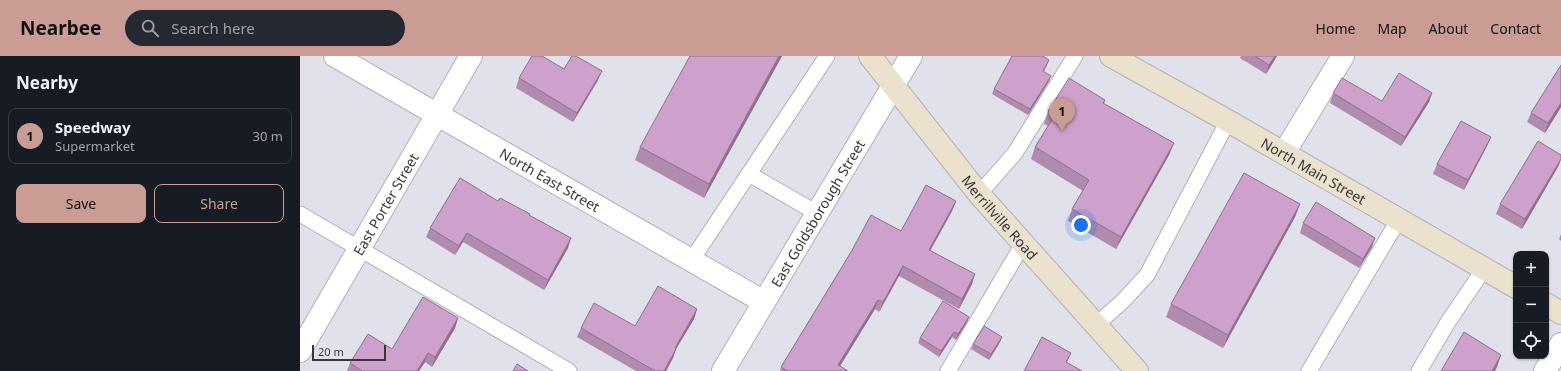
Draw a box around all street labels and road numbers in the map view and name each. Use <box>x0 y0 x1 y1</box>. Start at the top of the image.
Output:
street label: North Main Street <box>1258 133 1370 208</box>
street label: East Goldsborough Street <box>766 136 869 290</box>
street label: North East Street <box>497 143 604 216</box>
street label: East Porter Street <box>348 149 422 259</box>
street label: Merrillville Road <box>958 171 1042 263</box>

